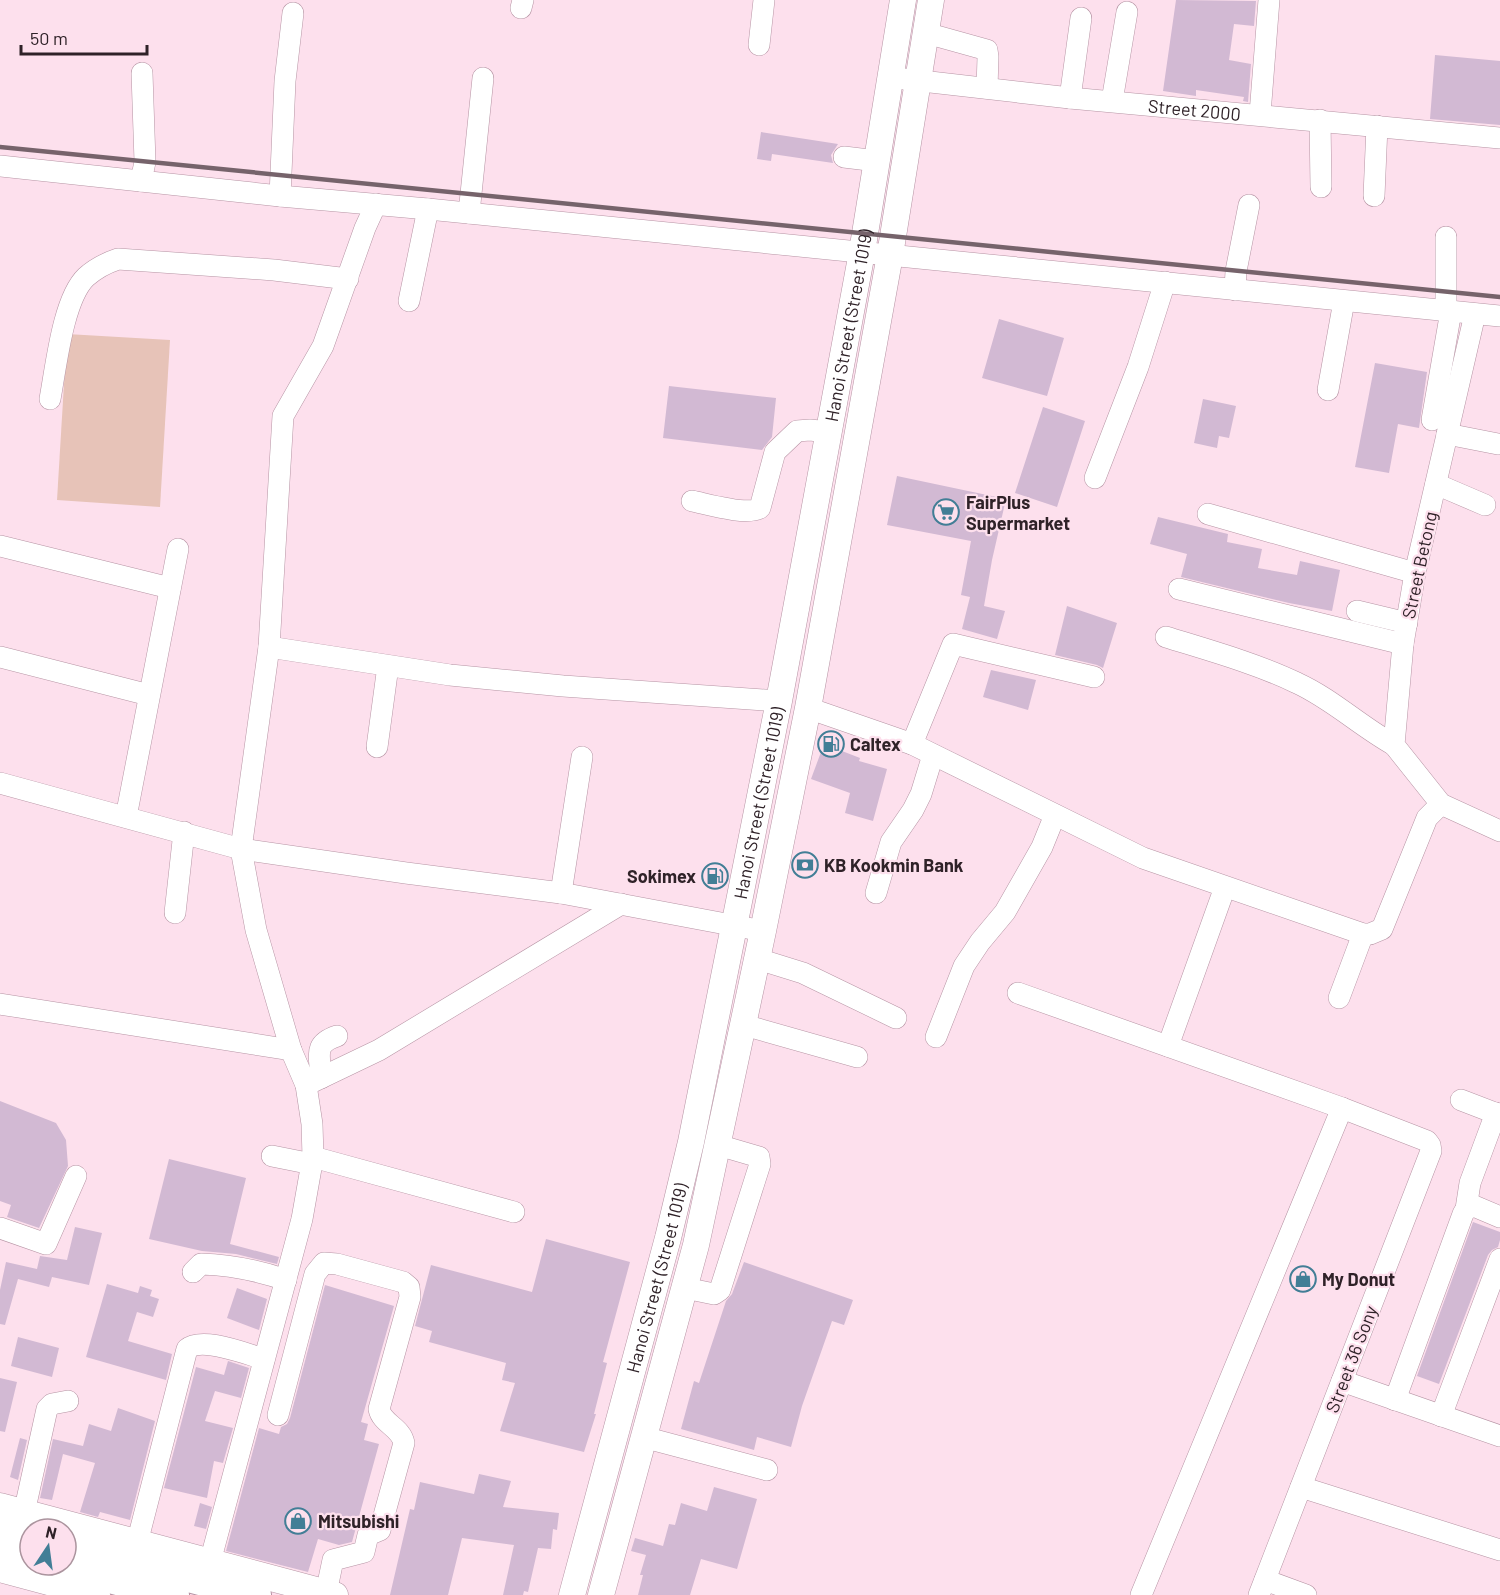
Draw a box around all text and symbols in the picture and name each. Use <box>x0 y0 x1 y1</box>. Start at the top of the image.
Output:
scale bar <box>21 18 147 56</box>
text: 50 m <box>30 27 68 49</box>
street label: Street 2000 <box>1147 94 1242 125</box>
street label: Hanoi Street (Street 1019) <box>820 227 877 423</box>
place label: FairPlus Supermarket <box>966 491 1070 534</box>
supermarket icon: FairPlus Supermarket <box>931 497 961 527</box>
street label: Street Betong <box>1397 509 1441 621</box>
street label: Hanoi Street (Street 1019) <box>729 705 789 901</box>
fuel station icon: Caltex <box>816 729 846 759</box>
place label: Caltex <box>850 733 901 755</box>
bank icon: KB Kookmin Bank <box>790 850 820 880</box>
place label: KB Kookmin Bank <box>824 854 964 876</box>
fuel station icon: Sokimex <box>700 861 730 891</box>
place label: Sokimex <box>627 865 696 887</box>
street label: Hanoi Street (Street 1019) <box>621 1181 692 1375</box>
shop icon: My Donut <box>1288 1264 1318 1294</box>
place label: My Donut <box>1322 1268 1395 1290</box>
street label: Street 36 Sony <box>1320 1302 1382 1416</box>
shop icon: Mitsubishi <box>283 1506 313 1536</box>
place label: Mitsubishi <box>318 1510 399 1532</box>
north arrow <box>18 1517 78 1577</box>
text: N <box>44 1521 59 1542</box>

